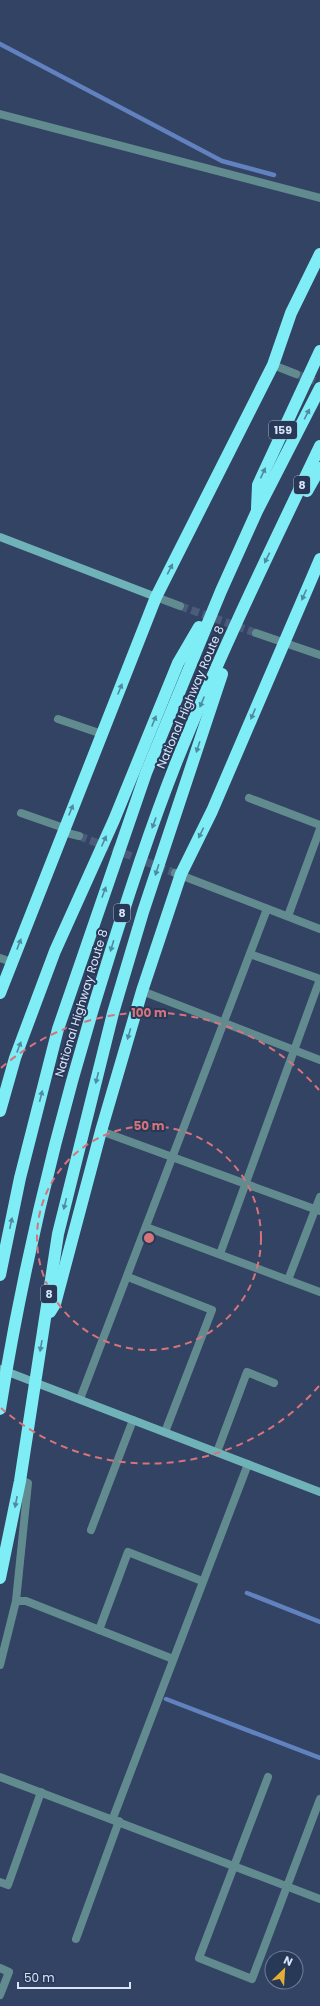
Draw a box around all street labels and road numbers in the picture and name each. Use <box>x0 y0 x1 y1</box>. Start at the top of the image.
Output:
road number: 159 <box>269 421 297 439</box>
road number: 8 <box>294 476 310 494</box>
street label: National Highway Route 8 <box>152 623 228 771</box>
road number: 8 <box>114 904 130 922</box>
street label: National Highway Route 8 <box>50 927 112 1079</box>
road number: 8 <box>41 1285 57 1303</box>

